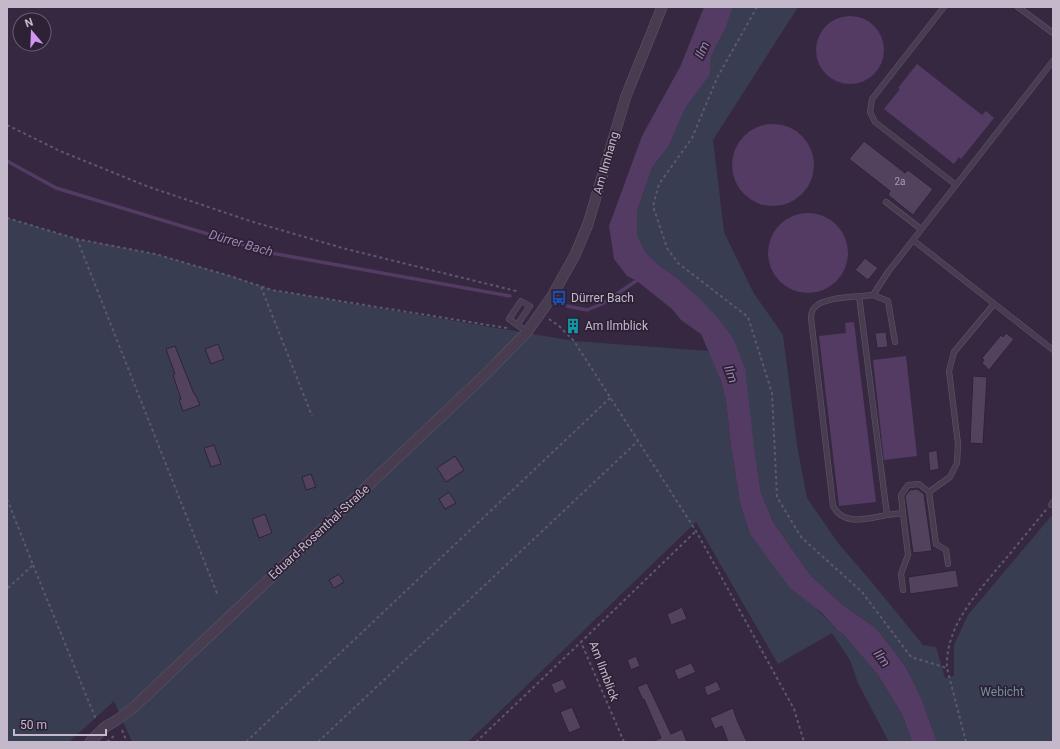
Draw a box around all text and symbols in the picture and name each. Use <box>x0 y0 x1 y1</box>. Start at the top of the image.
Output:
north arrow <box>12 12 52 52</box>
text: N <box>23 16 35 30</box>
water label: Ilm <box>692 39 712 61</box>
street label: Am Ilmhang <box>590 130 622 196</box>
house number: 2a <box>894 176 906 187</box>
water label: Dürrer Bach <box>207 227 275 259</box>
bus stop icon: Dürrer Bach <box>550 289 568 307</box>
place label: Dürrer Bach <box>571 291 634 305</box>
building icon: Am Ilmblick <box>564 317 582 335</box>
place label: Am Ilmblick <box>585 319 649 333</box>
water label: Ilm <box>721 363 741 385</box>
street label: Eduard-Rosenthal-Straße <box>266 482 372 582</box>
street label: Am Ilmblick <box>586 639 622 704</box>
water label: Ilm <box>871 646 893 670</box>
park label: Webicht <box>980 685 1024 699</box>
scale bar <box>14 711 106 737</box>
text: 50 m <box>20 718 47 732</box>

